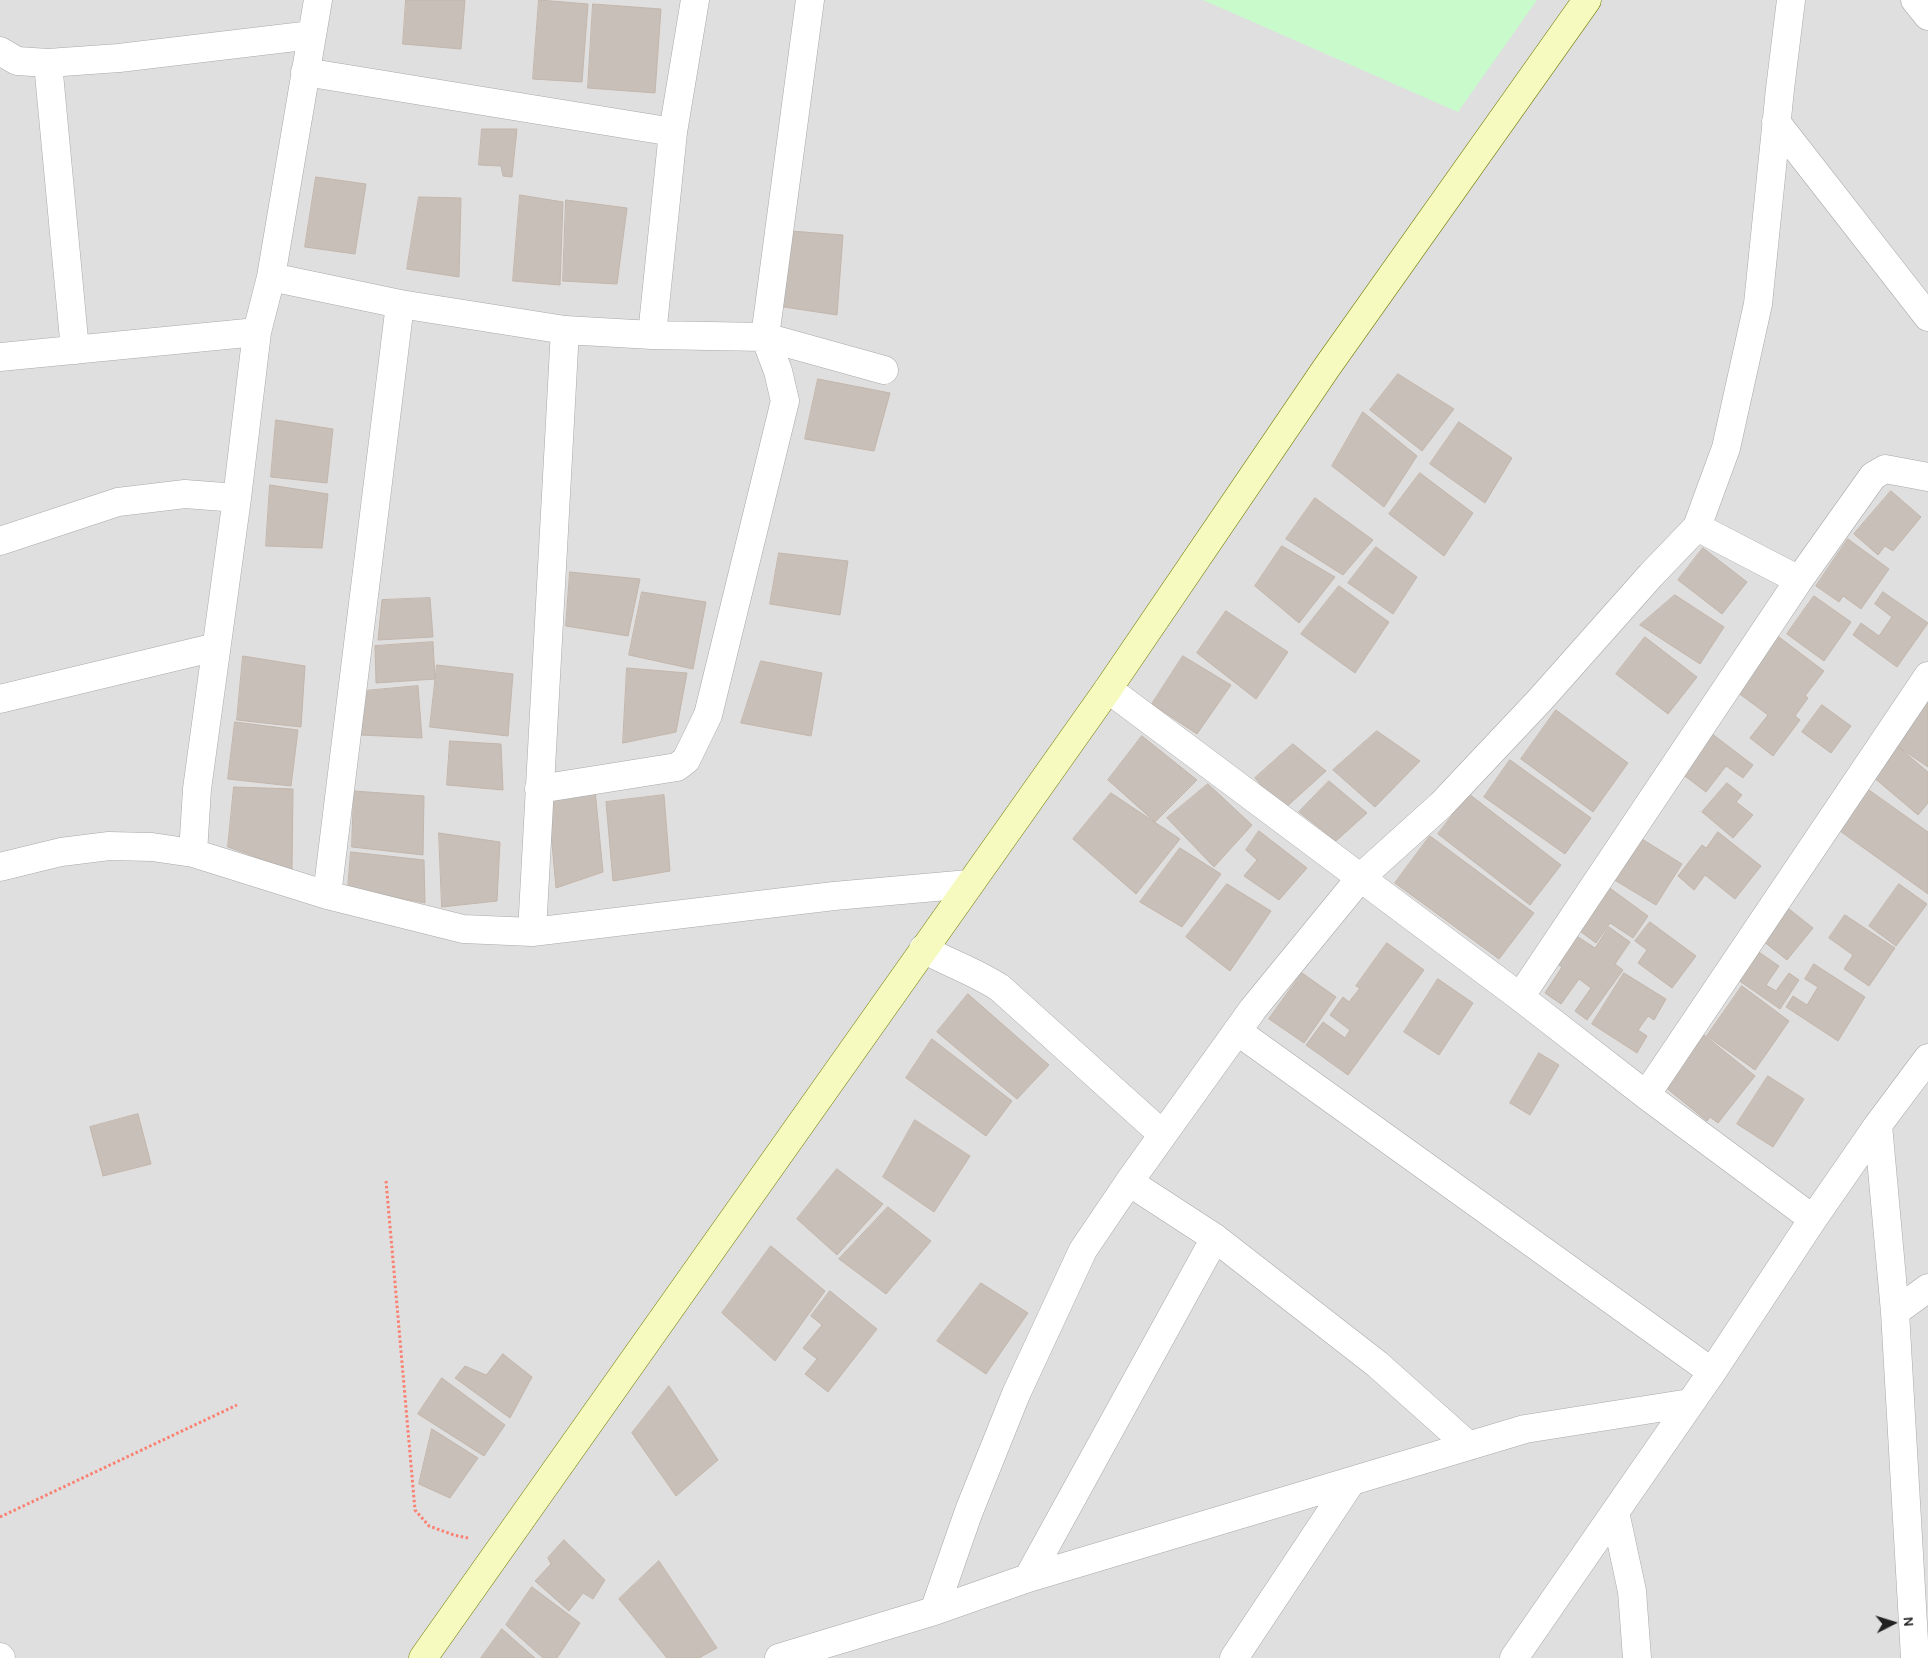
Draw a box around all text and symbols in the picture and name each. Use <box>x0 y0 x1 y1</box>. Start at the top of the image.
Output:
north arrow <box>1868 1598 1918 1648</box>
text: N <box>1900 1616 1917 1627</box>

